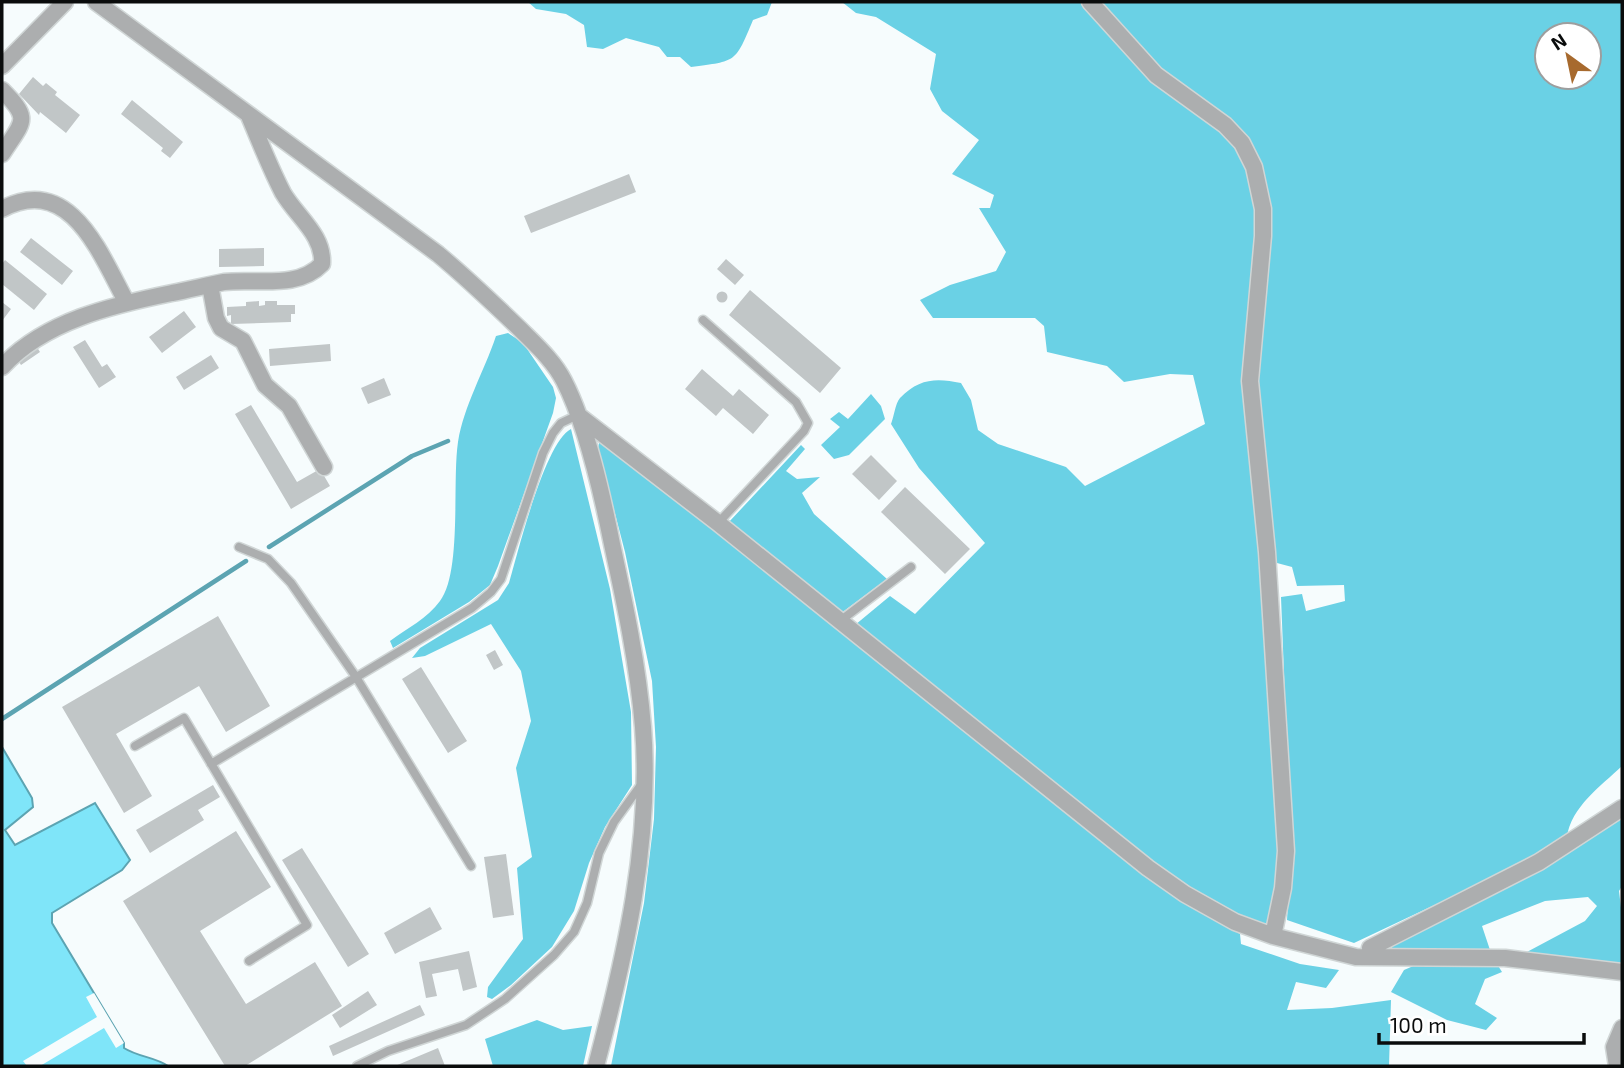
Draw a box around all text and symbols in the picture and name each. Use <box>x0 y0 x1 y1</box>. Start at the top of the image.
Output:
north arrow <box>1533 21 1603 91</box>
text: N <box>1546 28 1570 55</box>
scale bar <box>1379 1002 1584 1046</box>
text: 100 m <box>1390 1012 1447 1037</box>

